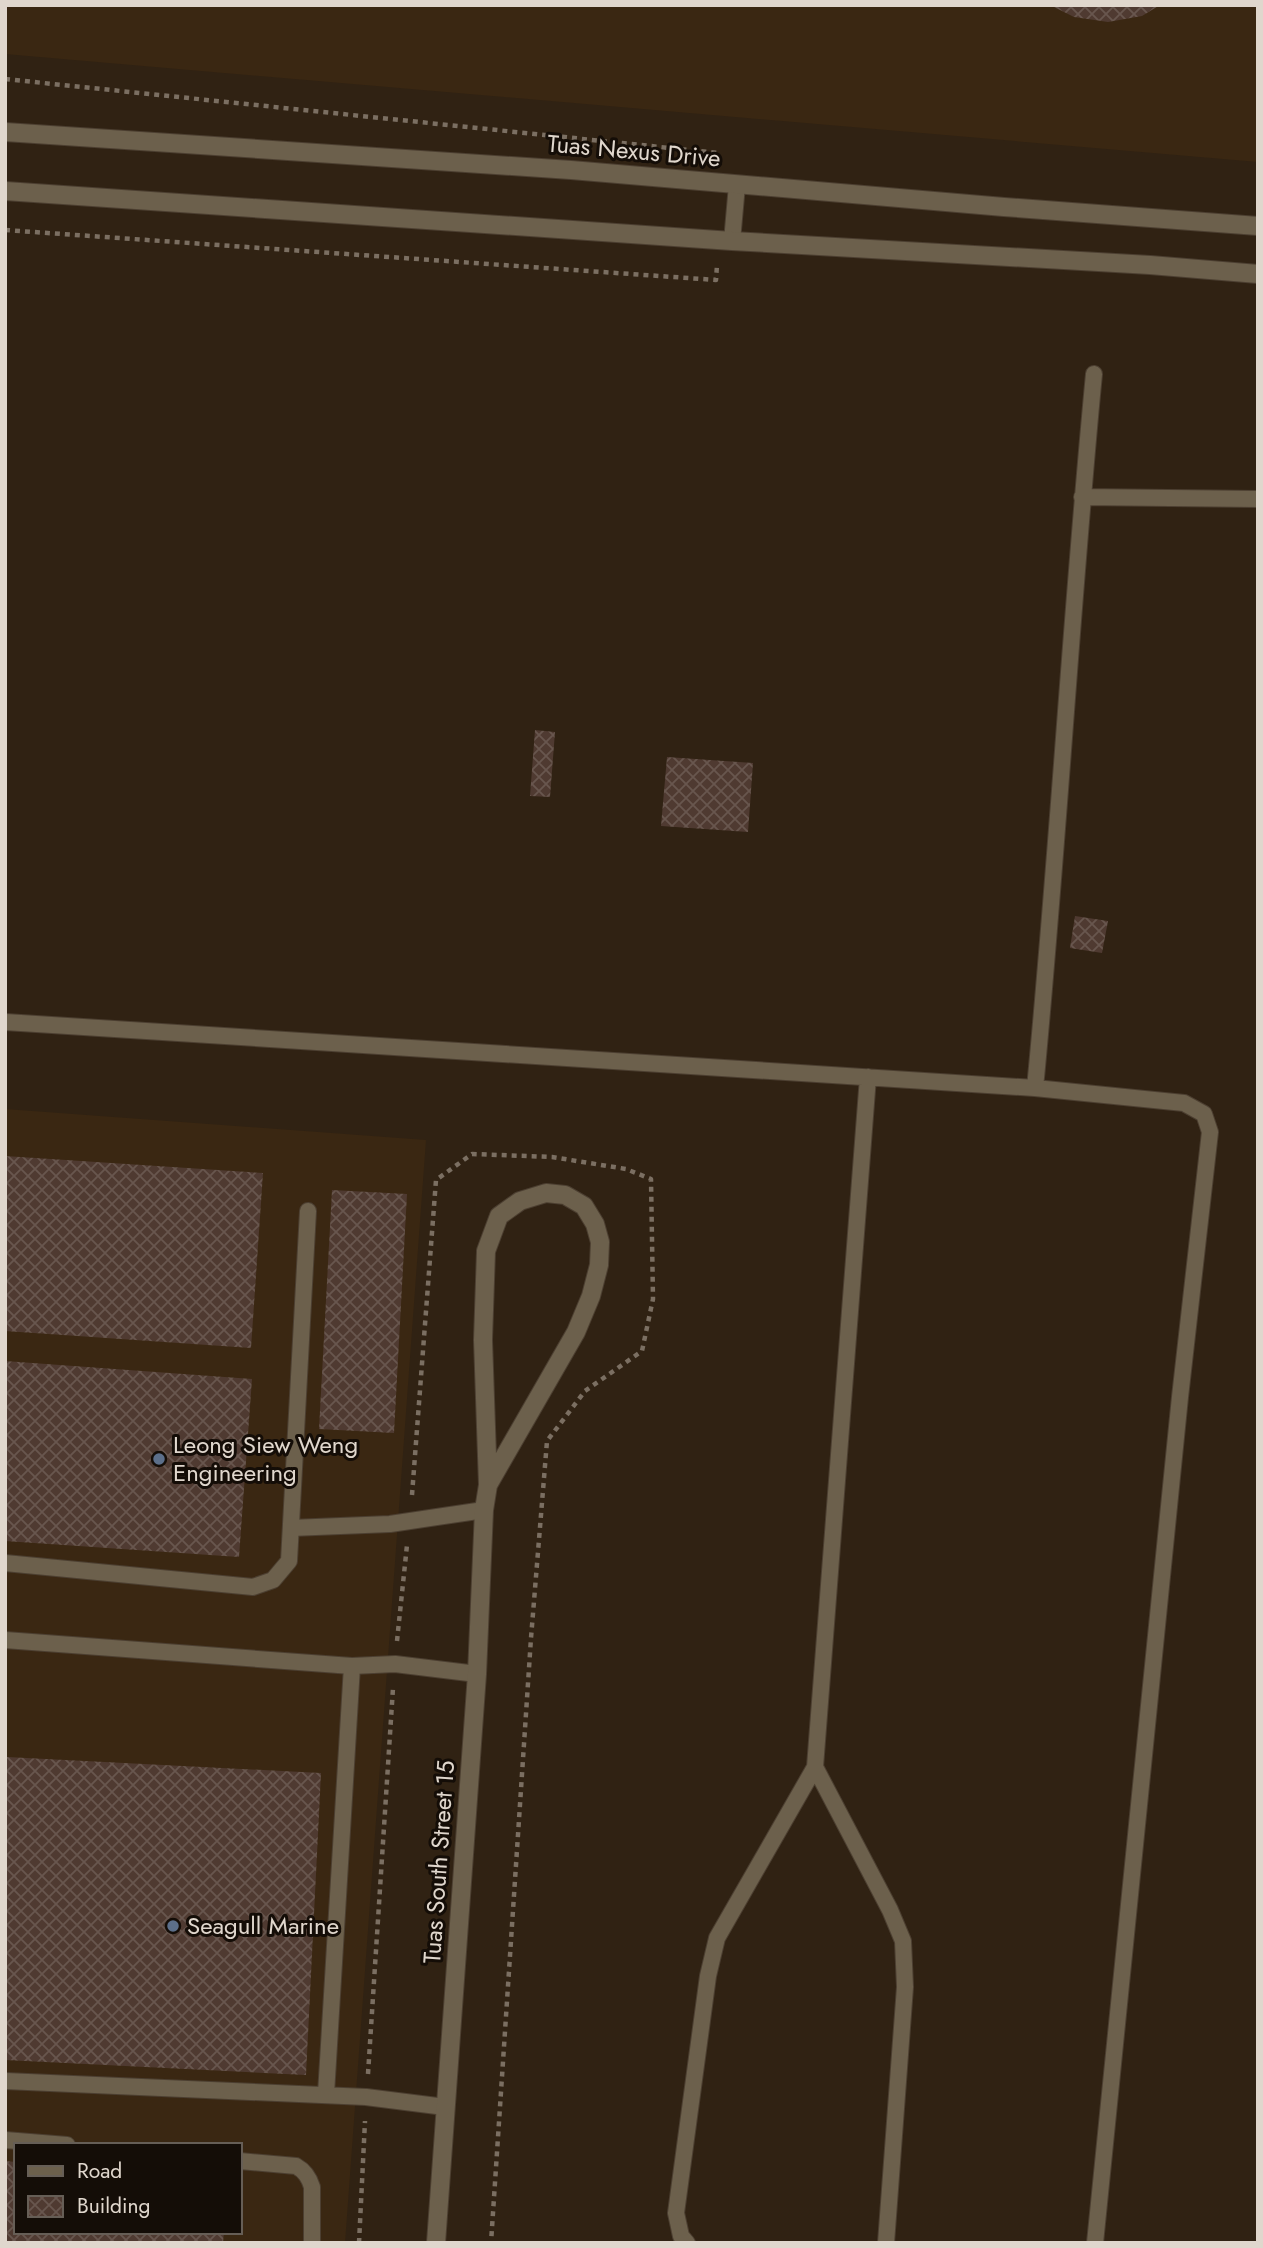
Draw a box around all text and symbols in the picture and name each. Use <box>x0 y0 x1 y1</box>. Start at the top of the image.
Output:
street label: Tuas Nexus Drive <box>546 126 722 175</box>
place label: Leong Siew Weng Engineering <box>173 1427 358 1490</box>
marker: Leong Siew Weng Engineering <box>151 1451 167 1467</box>
street label: Tuas South Street 15 <box>414 1759 463 1965</box>
place label: Seagull Marine <box>187 1908 339 1943</box>
marker: Seagull Marine <box>165 1918 181 1934</box>
legend <box>14 2143 242 2234</box>
text: Road <box>77 2156 122 2186</box>
text: Building <box>77 2191 150 2221</box>

